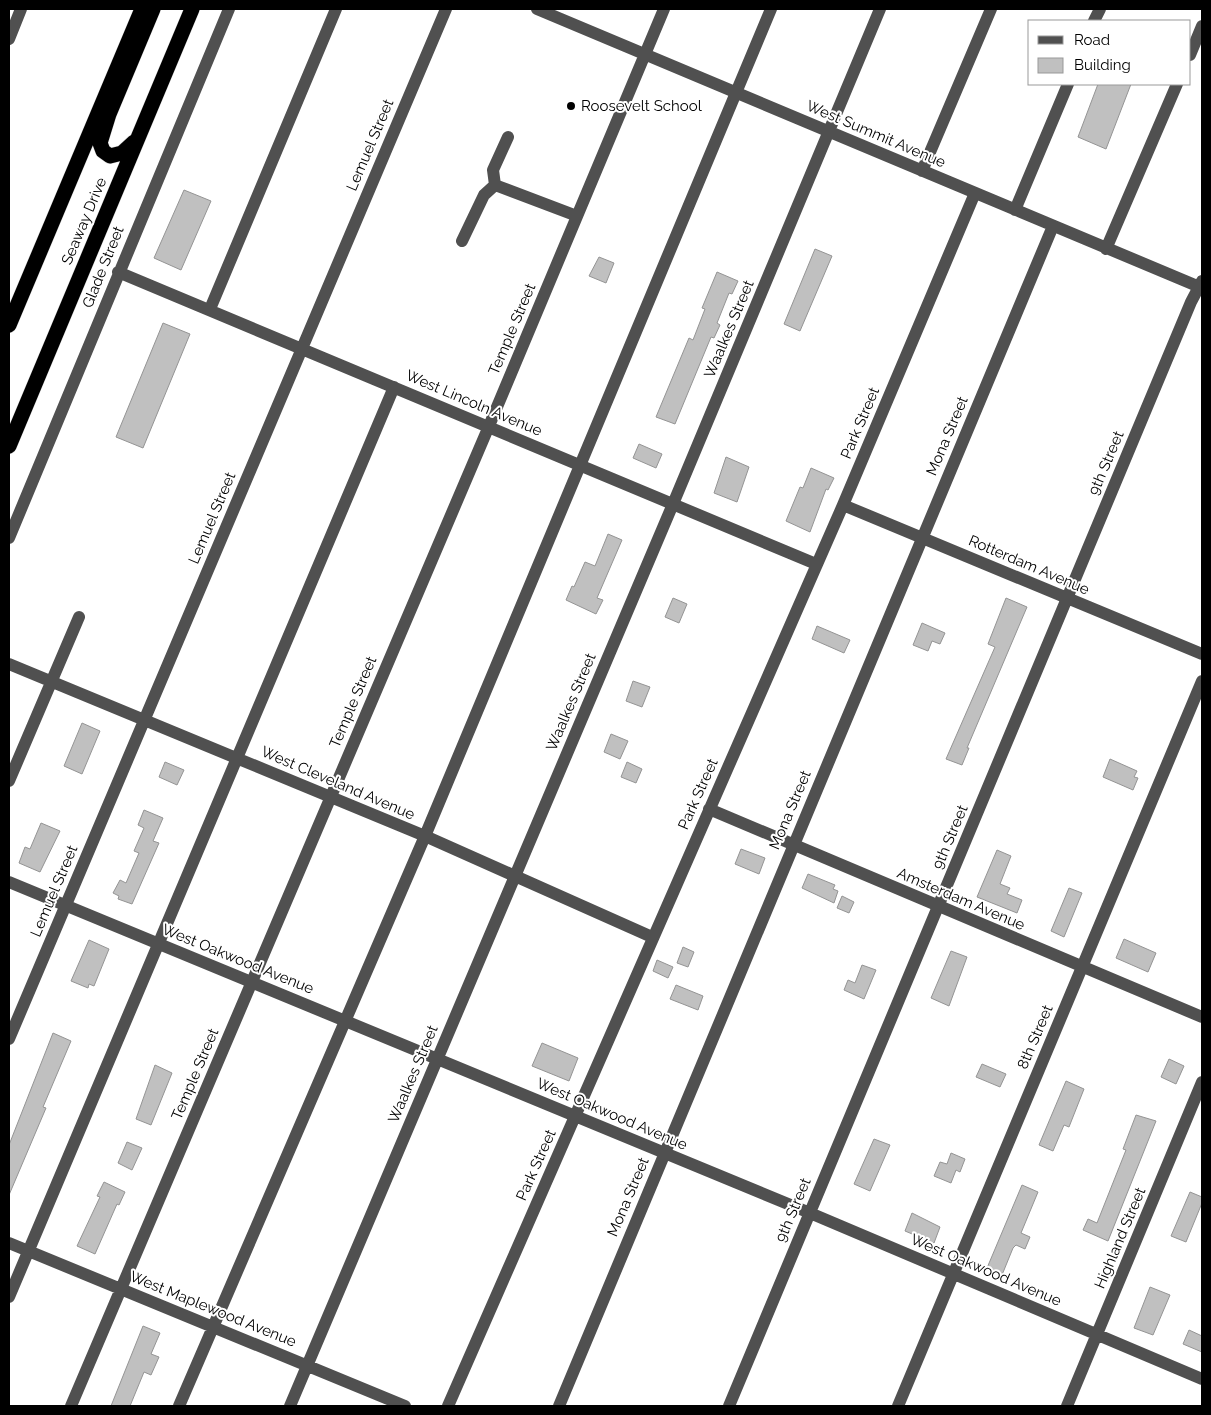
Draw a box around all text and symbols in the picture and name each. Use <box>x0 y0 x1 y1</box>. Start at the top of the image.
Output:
legend <box>1028 20 1191 85</box>
text: Road <box>1074 31 1110 49</box>
text: Building <box>1074 56 1131 74</box>
street label: Lemuel Street <box>343 96 397 194</box>
place label: Roosevelt School <box>581 97 703 115</box>
street label: West Summit Avenue <box>804 97 948 172</box>
marker: Roosevelt School <box>565 100 577 112</box>
street label: Seaway Drive <box>58 174 111 267</box>
street label: Glade Street <box>78 224 128 310</box>
street label: Waalkes Street <box>700 277 758 381</box>
street label: Temple Street <box>485 281 539 377</box>
street label: West Lincoln Avenue <box>403 366 545 440</box>
street label: Park Street <box>837 384 883 462</box>
street label: Mona Street <box>922 394 972 478</box>
street label: 9th Street <box>1084 428 1128 498</box>
street label: Lemuel Street <box>185 469 239 567</box>
street label: Rotterdam Avenue <box>966 531 1092 599</box>
street label: Waalkes Street <box>542 650 600 754</box>
street label: Temple Street <box>326 654 380 750</box>
street label: West Cleveland Avenue <box>258 742 418 824</box>
street label: Park Street <box>674 756 722 832</box>
street label: Mona Street <box>765 768 815 852</box>
street label: 9th Street <box>928 802 972 872</box>
street label: Lemuel Street <box>27 842 81 940</box>
street label: Amsterdam Avenue <box>894 864 1028 934</box>
street label: West Oakwood Avenue <box>160 920 317 998</box>
street label: 8th Street <box>1013 1002 1057 1072</box>
street label: Waalkes Street <box>384 1022 442 1126</box>
street label: Temple Street <box>168 1026 222 1122</box>
street label: West Oakwood Avenue <box>534 1074 690 1154</box>
street label: Park Street <box>512 1127 560 1203</box>
street label: Mona Street <box>603 1155 653 1239</box>
street label: 9th Street <box>771 1175 815 1245</box>
street label: Highland Street <box>1091 1185 1149 1291</box>
street label: West Oakwood Avenue <box>908 1230 1064 1310</box>
street label: West Maplewood Avenue <box>127 1267 299 1351</box>

